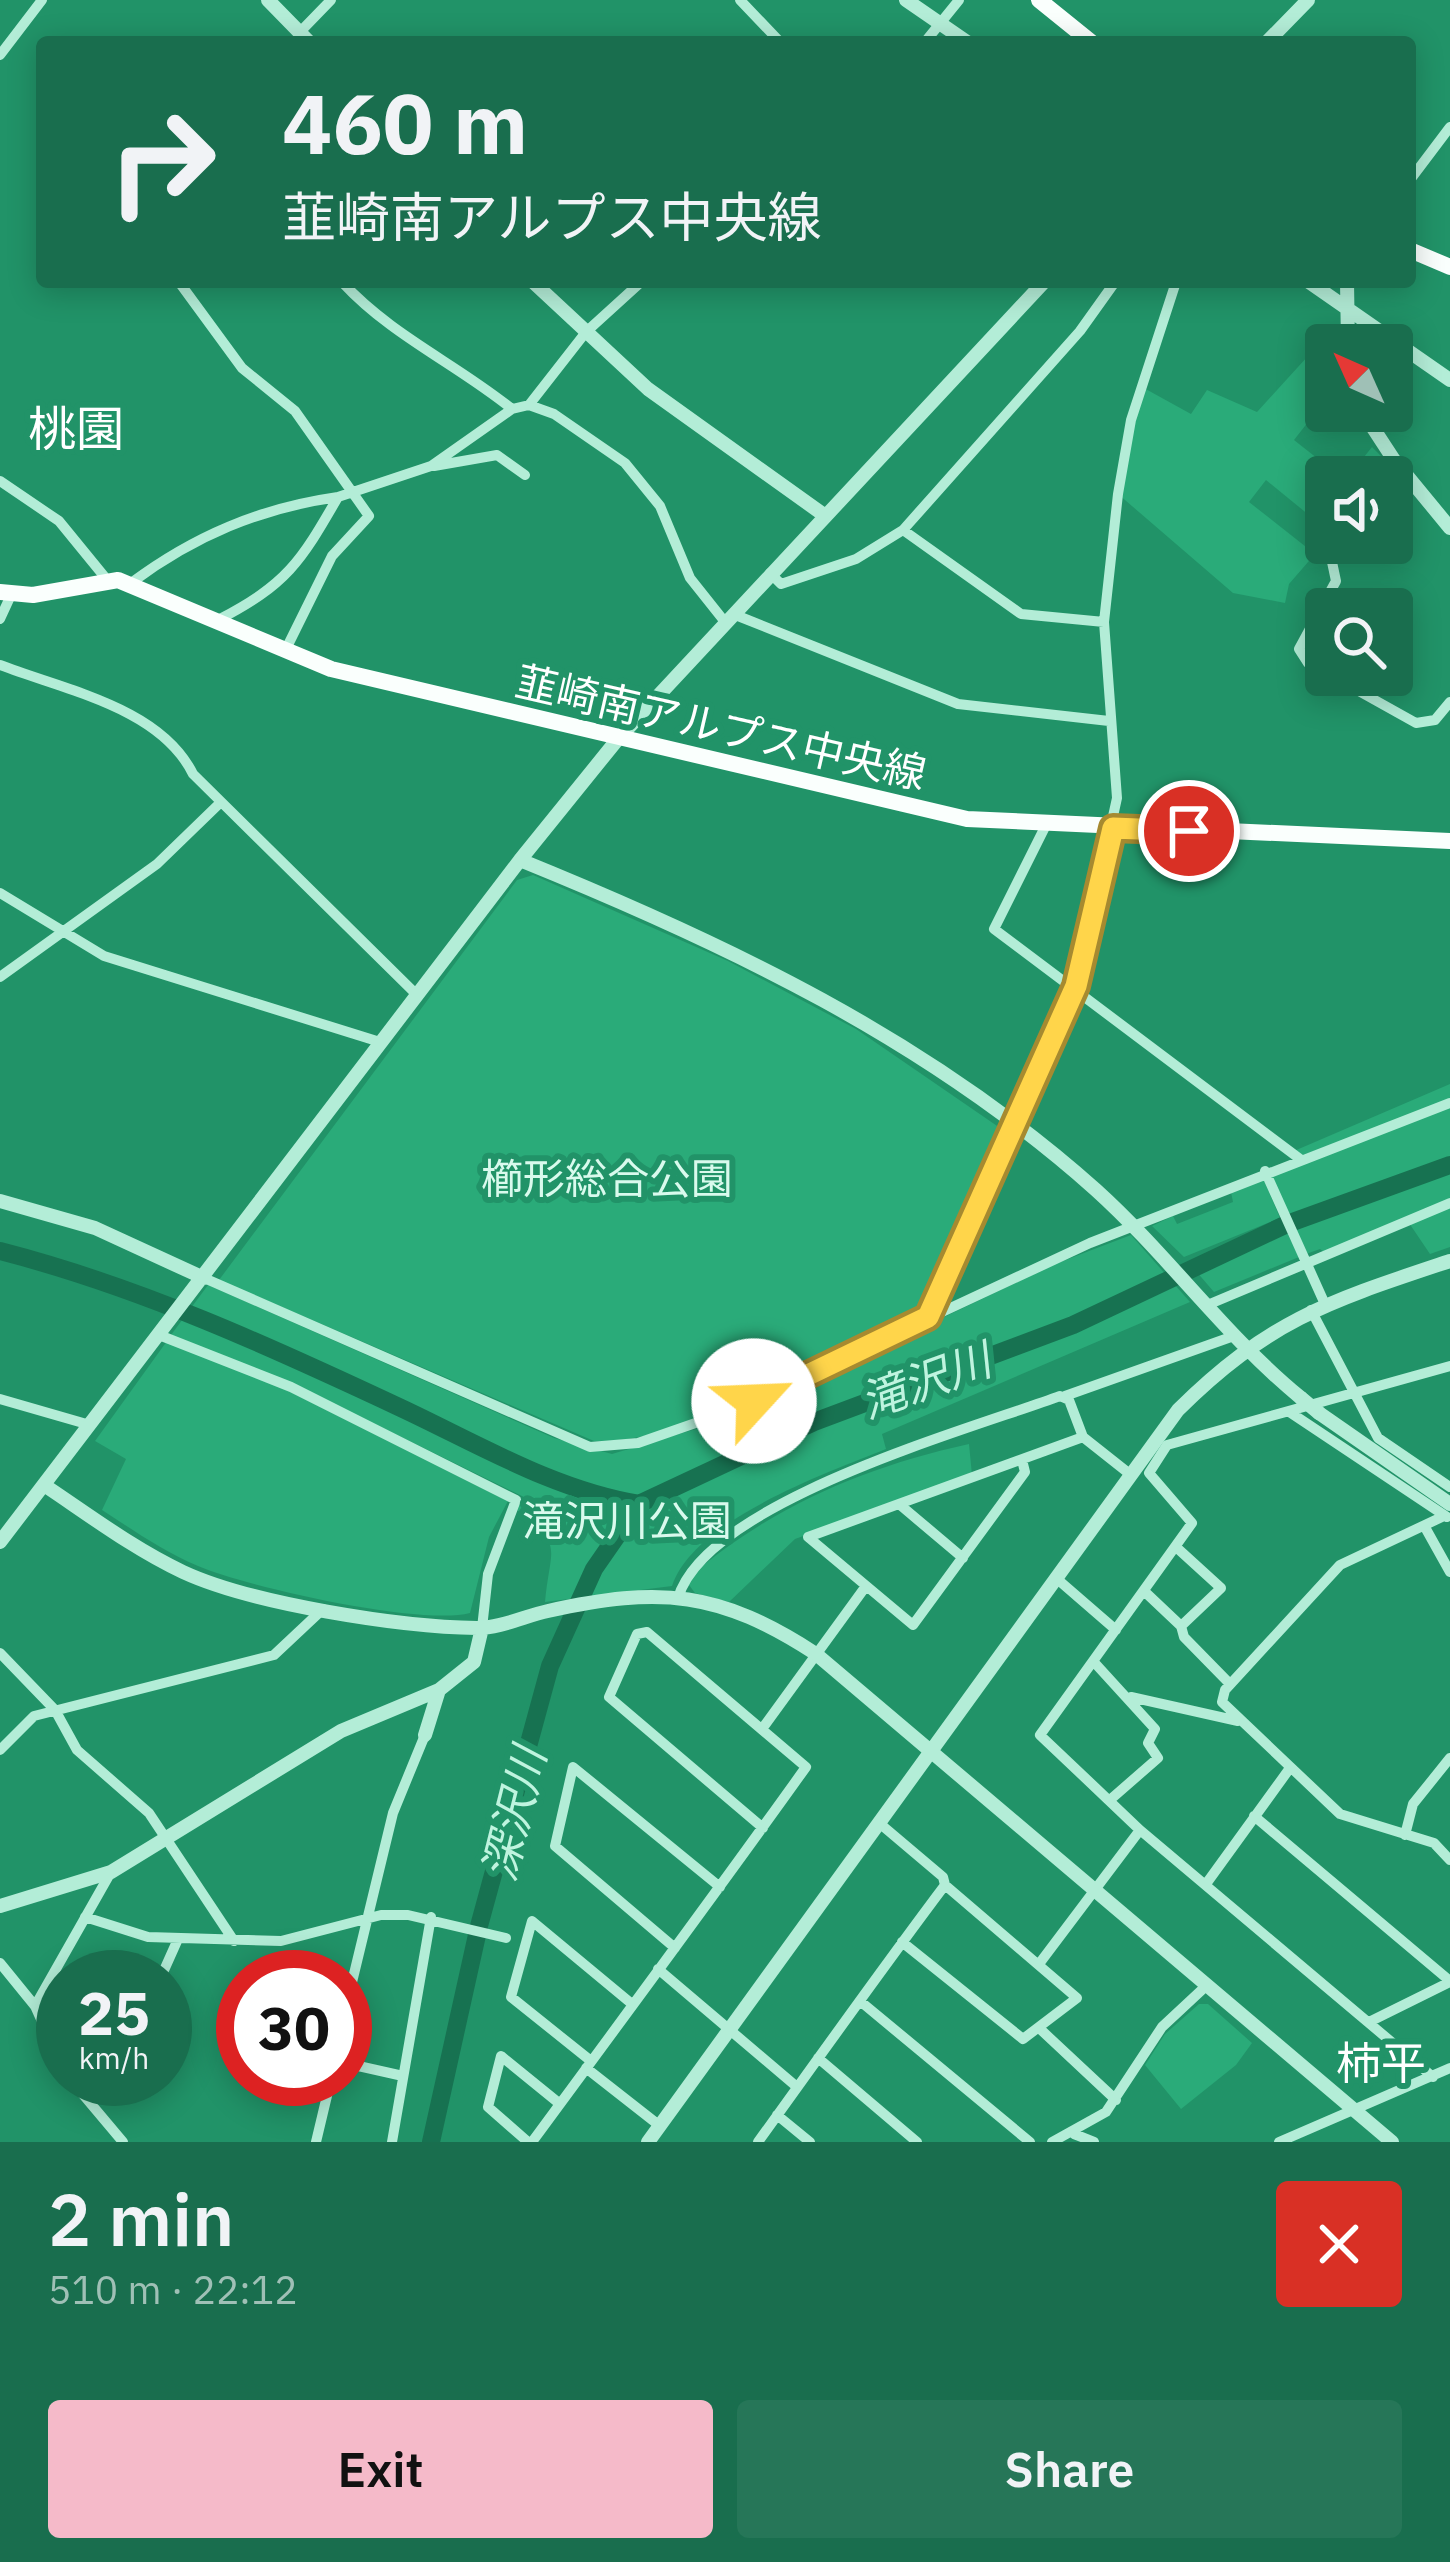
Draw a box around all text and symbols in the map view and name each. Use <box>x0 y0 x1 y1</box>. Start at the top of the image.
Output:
text: 460 m <box>282 68 528 177</box>
icon: right <box>84 84 240 240</box>
text: 韮崎南アルプス中央線 <box>282 182 821 252</box>
north arrow <box>1305 324 1413 432</box>
map controls <box>1305 324 1413 696</box>
district label: 桃園 <box>28 397 124 459</box>
button: sound <box>1305 456 1413 564</box>
button: search <box>1305 588 1413 696</box>
street label: 韮崎南アルプス中央線 <box>510 653 932 801</box>
pin <box>1138 780 1240 882</box>
icon: arrive <box>1156 798 1222 864</box>
park label: 櫛形総合公園 <box>481 1151 733 1206</box>
water label: 滝沢川 <box>852 1328 1002 1430</box>
position arrow <box>691 1338 817 1464</box>
park label: 滝沢川公園 <box>522 1493 732 1548</box>
water label: 深沢川 <box>469 1738 558 1887</box>
speed limit sign: 30 <box>216 1950 372 2106</box>
text: 25 <box>78 1973 150 2052</box>
district label: 柿平 <box>1336 2033 1426 2091</box>
text: km/h <box>79 2038 149 2077</box>
text: 2 min <box>48 2172 234 2266</box>
button: close <box>1276 2181 1402 2307</box>
text: 510 m · 22:12 <box>48 2264 298 2315</box>
button: Exit <box>48 2400 713 2538</box>
button: Share <box>737 2400 1402 2538</box>

